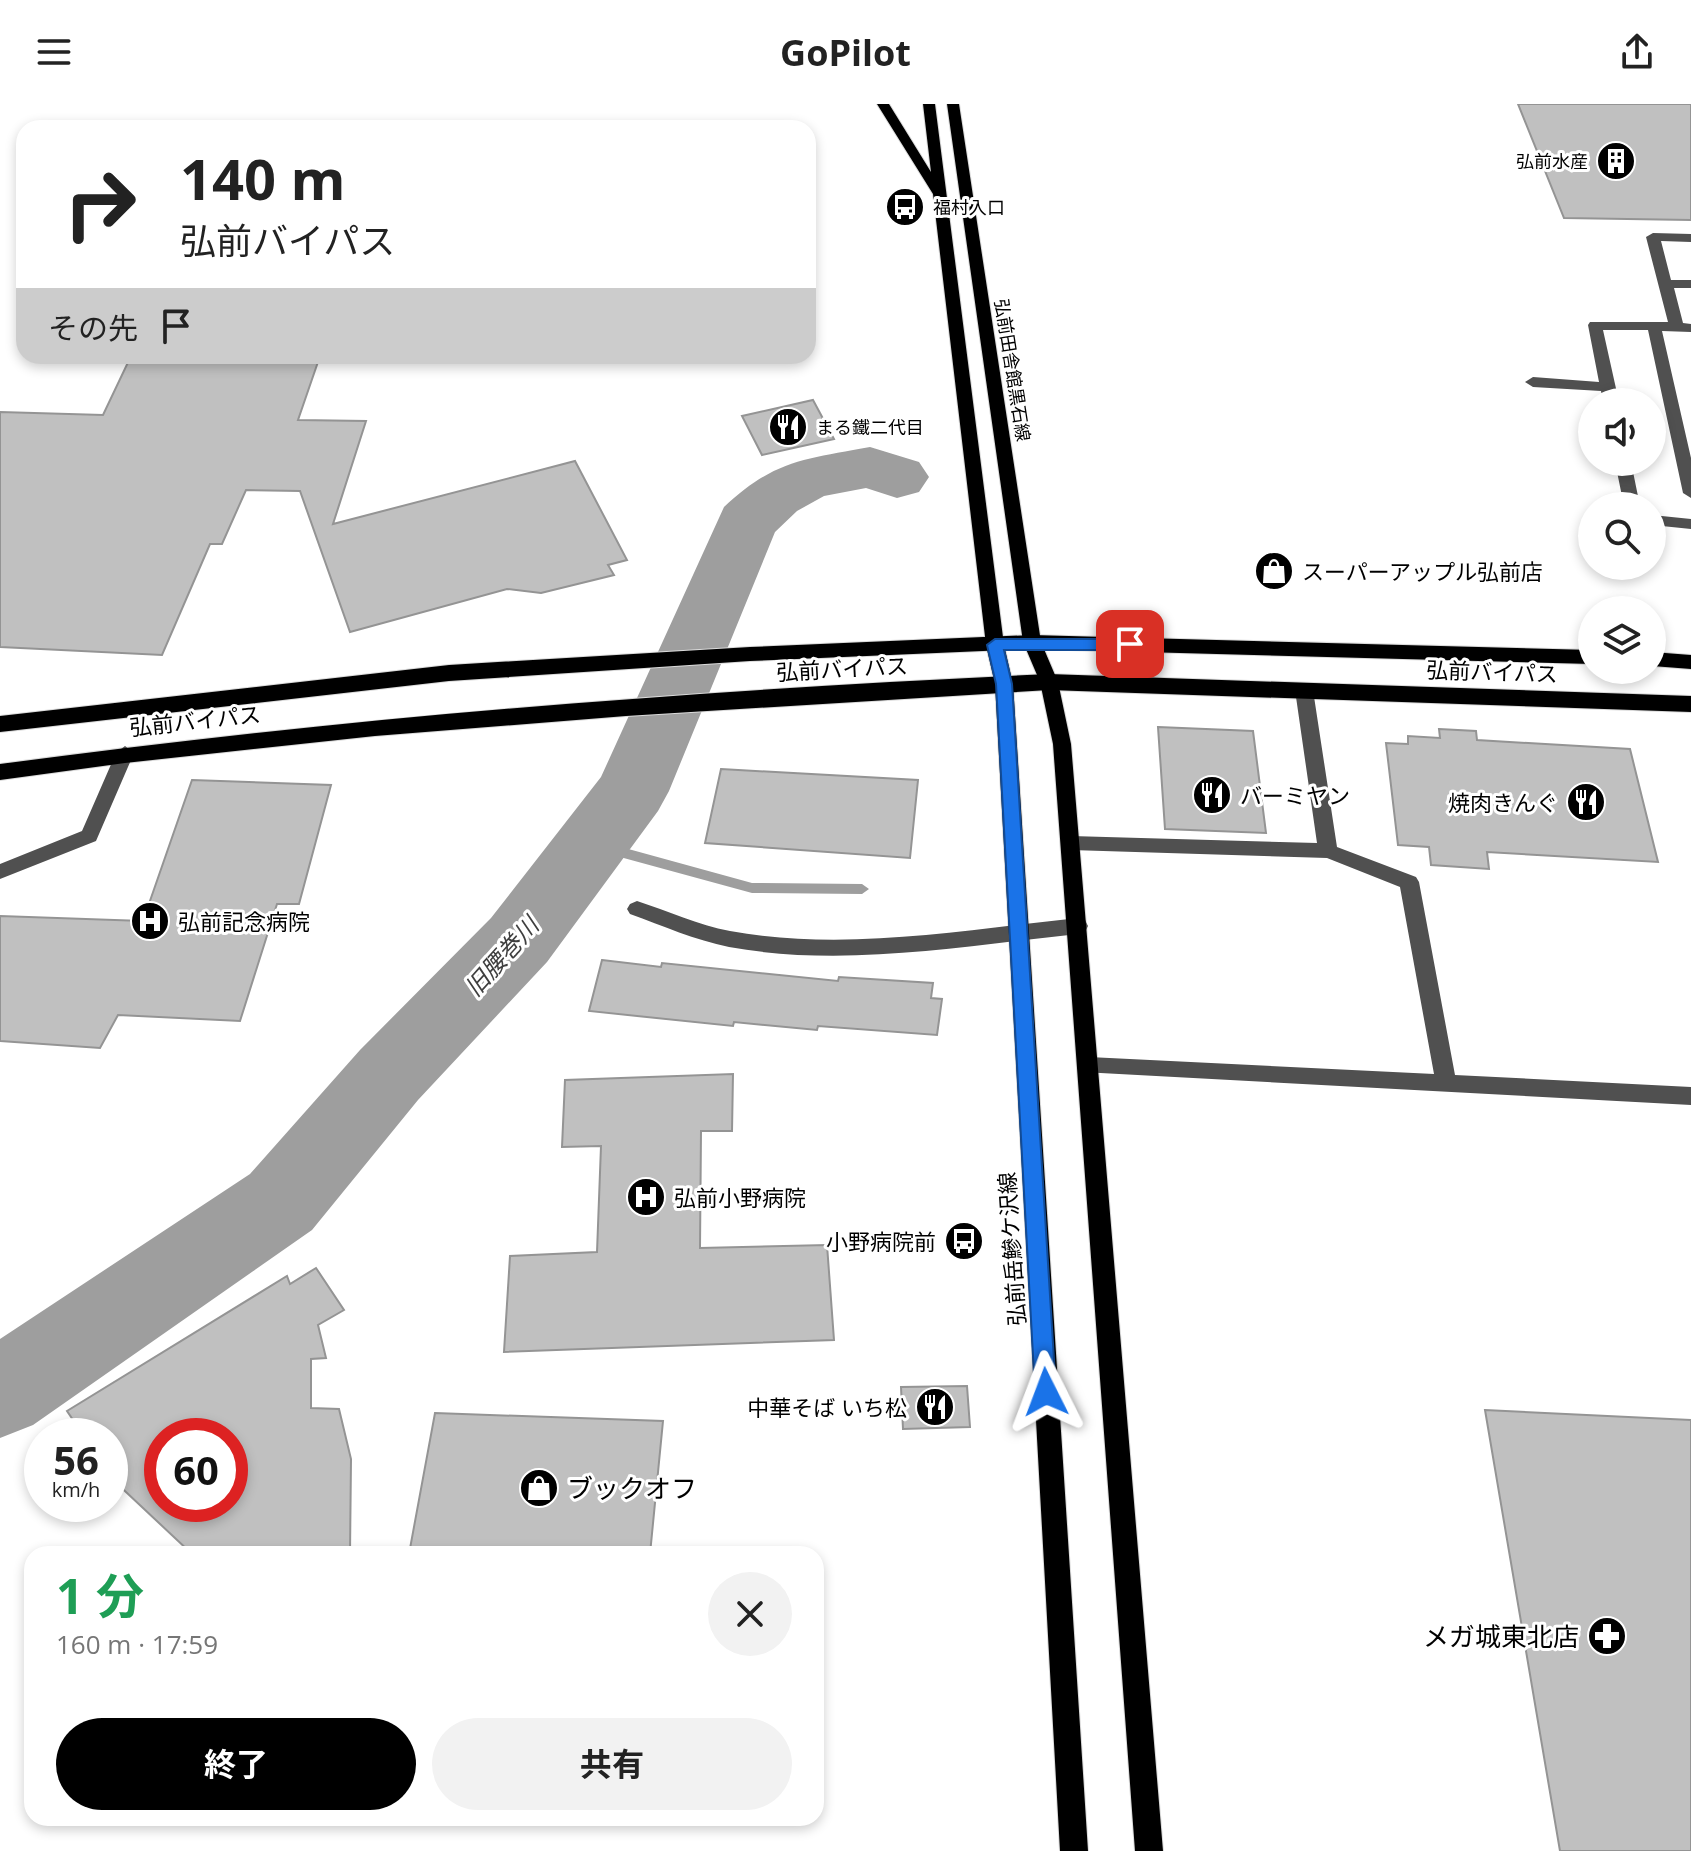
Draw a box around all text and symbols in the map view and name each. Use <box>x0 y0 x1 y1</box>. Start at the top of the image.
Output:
text: GoPilot <box>780 28 911 77</box>
icon: menu <box>32 30 76 74</box>
icon: share <box>1615 30 1659 74</box>
text: 140 m <box>180 140 346 216</box>
building icon: 弘前水産 <box>1595 140 1637 182</box>
place label: 弘前水産 <box>1516 149 1588 173</box>
icon: right <box>48 152 152 256</box>
bus stop icon: 福村入口 <box>884 186 926 228</box>
place label: 福村入口 <box>933 195 1005 219</box>
text: 弘前バイパス <box>180 216 395 265</box>
street label: 弘前田舎館黒石線 <box>990 297 1036 443</box>
icon: arrive <box>154 304 198 348</box>
text: その先 <box>48 307 138 348</box>
map controls <box>1578 388 1666 684</box>
button: sound <box>1578 388 1666 476</box>
restaurant icon: まる鐵二代目 <box>767 406 809 448</box>
place label: まる鐵二代目 <box>816 415 924 439</box>
button: search <box>1578 492 1666 580</box>
shop icon: スーパーアップル弘前店 <box>1253 550 1295 592</box>
place label: スーパーアップル弘前店 <box>1302 556 1543 586</box>
button: layers <box>1578 596 1666 684</box>
pin <box>1096 610 1164 678</box>
icon: arrive <box>1108 622 1152 666</box>
street label: 弘前バイパス <box>776 650 908 686</box>
street label: 弘前バイパス <box>1426 654 1558 688</box>
street label: 弘前バイパス <box>128 698 262 742</box>
restaurant icon: バーミヤン <box>1191 774 1233 816</box>
place label: バーミヤン <box>1240 780 1350 810</box>
restaurant icon: 焼肉きんぐ <box>1565 781 1607 823</box>
place label: 焼肉きんぐ <box>1448 787 1558 817</box>
hospital icon: 弘前記念病院 <box>129 900 171 942</box>
place label: 弘前記念病院 <box>178 906 310 936</box>
water label: 旧腰巻川 <box>457 907 547 1003</box>
street label: 弘前岳鰺ケ沢線 <box>991 1171 1031 1327</box>
hospital icon: 弘前小野病院 <box>625 1176 667 1218</box>
place label: 弘前小野病院 <box>674 1182 806 1212</box>
bus stop icon: 小野病院前 <box>943 1220 985 1262</box>
place label: 小野病院前 <box>826 1226 936 1256</box>
position arrow <box>1004 1350 1088 1434</box>
restaurant icon: 中華そば いち松 <box>914 1386 956 1428</box>
place label: 中華そば いち松 <box>747 1392 907 1422</box>
speed limit sign: 60 <box>144 1418 248 1522</box>
text: 56 <box>53 1432 99 1487</box>
shop icon: ブックオフ <box>518 1467 560 1509</box>
place label: ブックオフ <box>567 1470 697 1506</box>
text: km/h <box>52 1476 100 1503</box>
text: 1 分 <box>56 1563 144 1628</box>
button: close <box>708 1572 792 1656</box>
pharmacy icon: メガ城東北店 <box>1586 1615 1628 1657</box>
place label: メガ城東北店 <box>1423 1618 1579 1654</box>
text: 160 m · 17:59 <box>56 1626 218 1662</box>
button: 終了 <box>56 1718 416 1810</box>
button: 共有 <box>432 1718 792 1810</box>

